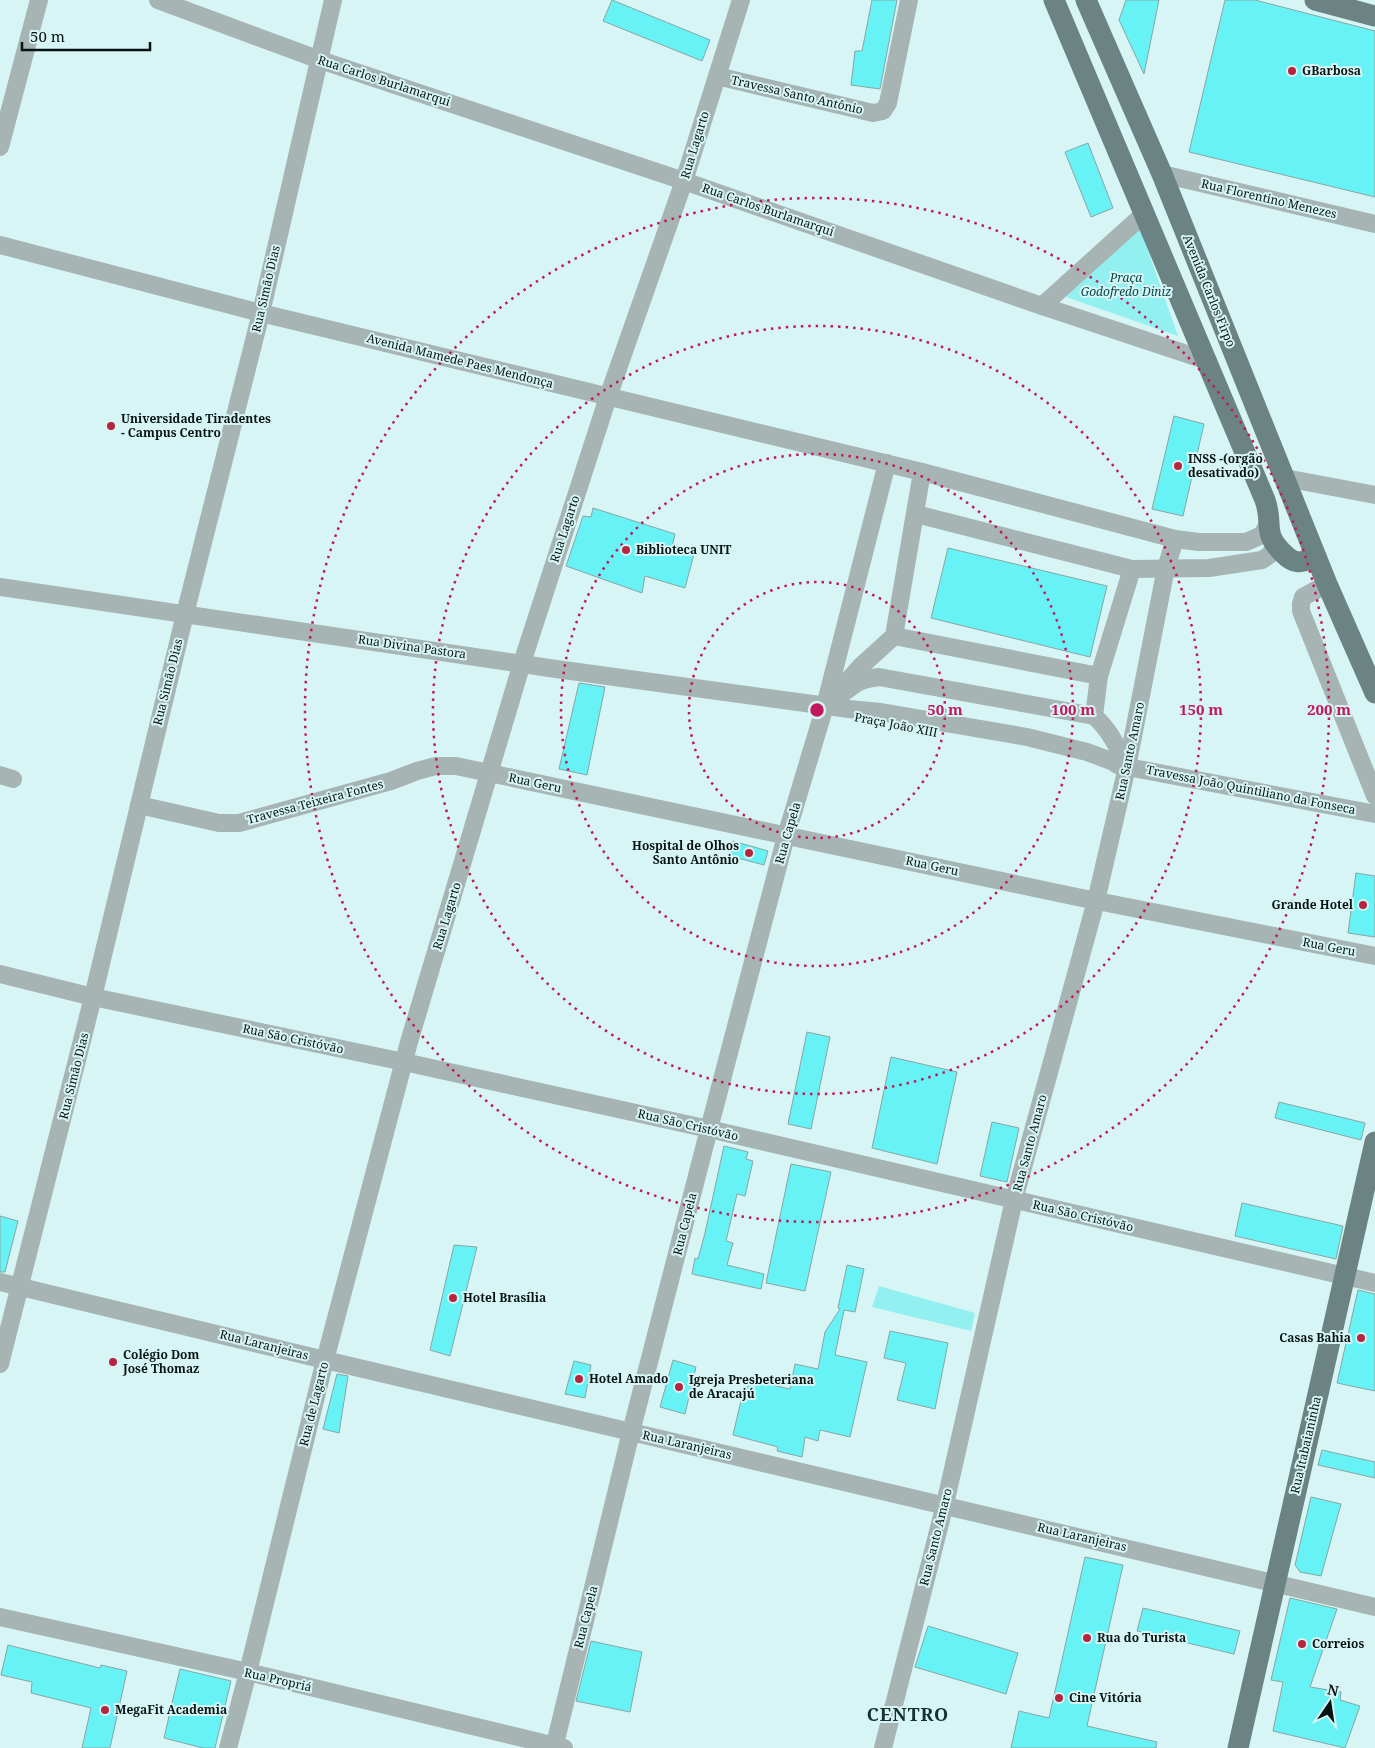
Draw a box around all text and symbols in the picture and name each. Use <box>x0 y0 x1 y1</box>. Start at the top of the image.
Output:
scale bar <box>22 20 150 52</box>
text: 50 m <box>30 26 65 46</box>
street label: Rua Carlos Burlamarqui <box>316 51 453 110</box>
place label: GBarbosa <box>1302 62 1361 79</box>
marker: GBarbosa <box>1286 65 1298 77</box>
street label: Travessa Santo Antônio <box>730 71 865 118</box>
street label: Rua Lagarto <box>676 109 713 181</box>
street label: Rua Florentino Menezes <box>1200 175 1339 222</box>
street label: Rua Carlos Burlamarqui <box>700 179 837 240</box>
street label: Avenida Carlos Firpo <box>1179 232 1240 350</box>
street label: Rua Simão Dias <box>247 244 284 334</box>
park label: Praça Godofredo Diniz <box>1081 269 1171 300</box>
street label: Avenida Mamede Paes Mendonça <box>365 329 555 392</box>
place label: Universidade Tiradentes - Campus Centro <box>121 410 271 441</box>
marker: Universidade Tiradentes - Campus Centro <box>105 420 117 432</box>
place label: INSS -(orgão desativado) <box>1188 450 1263 481</box>
marker: INSS -(orgão desativado) <box>1172 460 1184 472</box>
street label: Rua Lagarto <box>546 493 583 565</box>
place label: Biblioteca UNIT <box>636 541 731 558</box>
marker: Biblioteca UNIT <box>620 544 632 556</box>
street label: Rua Divina Pastora <box>357 630 467 663</box>
street label: Rua Simão Dias <box>149 637 186 727</box>
text: 50 m <box>927 699 963 719</box>
text: 100 m <box>1051 699 1095 719</box>
text: 150 m <box>1179 699 1223 719</box>
text: 200 m <box>1307 699 1351 719</box>
street label: Rua Santo Amaro <box>1111 700 1148 801</box>
centre of rings <box>808 701 826 719</box>
street label: Praça João XIII <box>853 708 939 741</box>
street label: Travessa João Quintiliano da Fonseca <box>1145 761 1357 818</box>
street label: Rua Geru <box>507 769 563 796</box>
street label: Travessa Teixeira Fontes <box>245 775 385 828</box>
street label: Rua Capela <box>771 800 805 866</box>
place label: Hospital de Olhos Santo Antônio <box>632 837 739 868</box>
marker: Hospital de Olhos Santo Antônio <box>743 847 755 859</box>
street label: Rua Geru <box>904 852 960 879</box>
street label: Rua Lagarto <box>428 880 465 952</box>
place label: Grande Hotel <box>1272 896 1354 913</box>
marker: Grande Hotel <box>1357 899 1369 911</box>
street label: Rua Geru <box>1301 933 1357 960</box>
street label: Rua São Cristóvão <box>241 1020 345 1058</box>
street label: Rua Simão Dias <box>55 1031 92 1121</box>
street label: Rua Santo Amaro <box>1008 1092 1051 1193</box>
street label: Rua São Cristóvão <box>636 1105 740 1144</box>
street label: Rua Capela <box>669 1191 701 1257</box>
street label: Rua São Cristóvão <box>1031 1196 1135 1235</box>
place label: Hotel Brasília <box>463 1289 546 1306</box>
marker: Hotel Brasília <box>447 1292 459 1304</box>
street label: Rua Laranjeiras <box>218 1325 310 1364</box>
place label: Casas Bahia <box>1279 1329 1351 1346</box>
marker: Casas Bahia <box>1355 1332 1367 1344</box>
place label: Colégio Dom José Thomaz <box>122 1346 199 1377</box>
marker: Colégio Dom José Thomaz <box>107 1356 119 1368</box>
street label: Rua de Lagarto <box>295 1360 332 1448</box>
place label: Hotel Amado <box>589 1370 669 1387</box>
place label: Igreja Presbeteriana de Aracajú <box>689 1371 814 1402</box>
marker: Hotel Amado <box>573 1373 585 1385</box>
marker: Igreja Presbeteriana de Aracajú <box>673 1381 685 1393</box>
street label: Rua Itabaianinha <box>1286 1394 1325 1495</box>
street label: Rua Laranjeiras <box>641 1426 733 1463</box>
street label: Rua Santo Amaro <box>915 1486 956 1587</box>
street label: Rua Laranjeiras <box>1036 1518 1128 1555</box>
street label: Rua Capela <box>570 1584 602 1650</box>
place label: Rua do Turista <box>1097 1629 1186 1646</box>
marker: Rua do Turista <box>1081 1632 1093 1644</box>
place label: Correios <box>1312 1635 1364 1652</box>
marker: Correios <box>1296 1638 1308 1650</box>
street label: Rua Propriá <box>243 1663 314 1696</box>
north arrow <box>1305 1678 1355 1728</box>
text: N <box>1326 1679 1341 1700</box>
place label: Cine Vitória <box>1069 1689 1142 1706</box>
marker: Cine Vitória <box>1053 1692 1065 1704</box>
place label: MegaFit Academia <box>115 1701 227 1718</box>
district label: CENTRO <box>867 1702 949 1726</box>
marker: MegaFit Academia <box>99 1704 111 1716</box>

